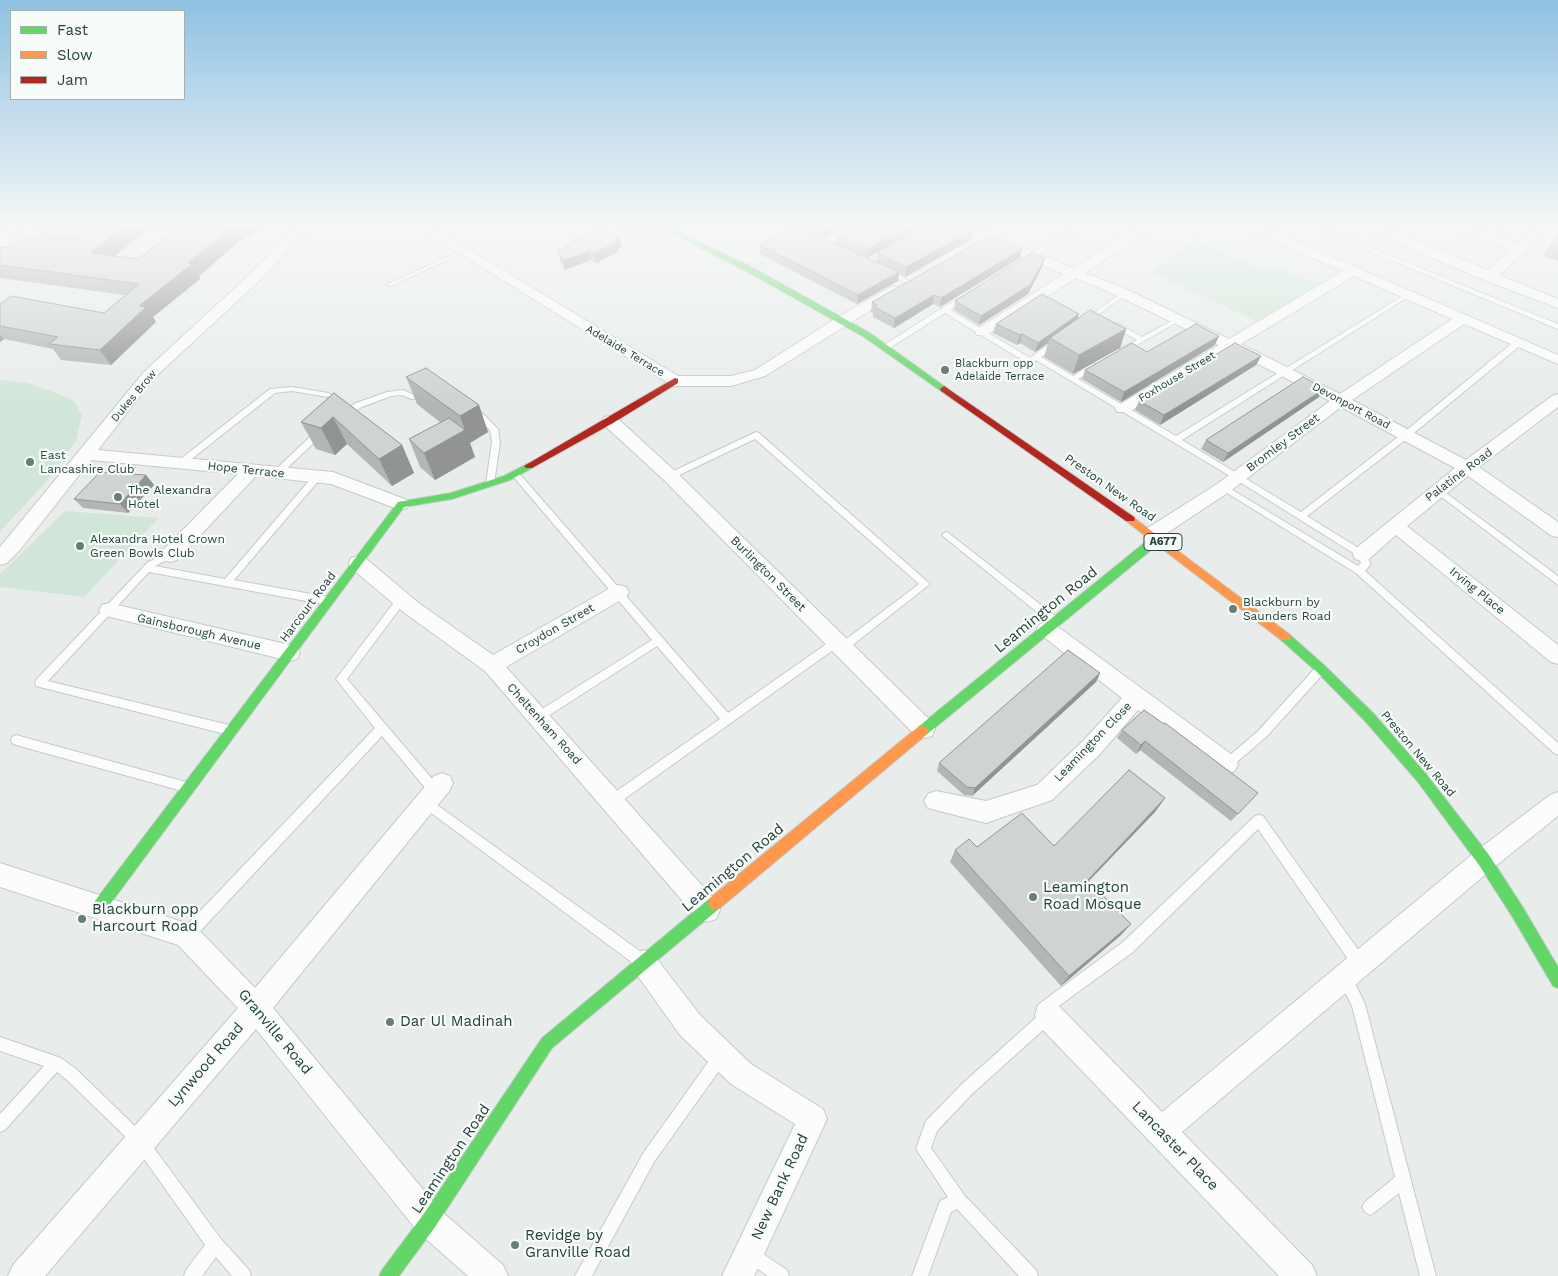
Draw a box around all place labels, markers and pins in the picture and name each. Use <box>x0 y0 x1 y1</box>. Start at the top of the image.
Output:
place label: Blackburn opp Adelaide Terrace <box>955 357 1044 383</box>
marker: Blackburn opp Adelaide Terrace <box>939 364 951 376</box>
place label: East Lancashire Club <box>40 448 134 476</box>
marker: East Lancashire Club <box>24 456 36 468</box>
place label: The Alexandra Hotel <box>128 483 211 511</box>
marker: The Alexandra Hotel <box>112 491 124 503</box>
place label: Alexandra Hotel Crown Green Bowls Club <box>90 532 225 560</box>
marker: Alexandra Hotel Crown Green Bowls Club <box>74 540 86 552</box>
place label: Blackburn by Saunders Road <box>1243 595 1331 623</box>
marker: Blackburn by Saunders Road <box>1227 603 1239 615</box>
place label: Leamington Road Mosque <box>1043 879 1142 914</box>
marker: Leamington Road Mosque <box>1027 891 1039 903</box>
place label: Blackburn opp Harcourt Road <box>92 901 199 936</box>
marker: Blackburn opp Harcourt Road <box>76 913 88 925</box>
place label: Dar Ul Madinah <box>400 1013 512 1031</box>
marker: Dar Ul Madinah <box>384 1016 396 1028</box>
place label: Revidge by Granville Road <box>525 1227 631 1262</box>
marker: Revidge by Granville Road <box>509 1239 521 1251</box>

